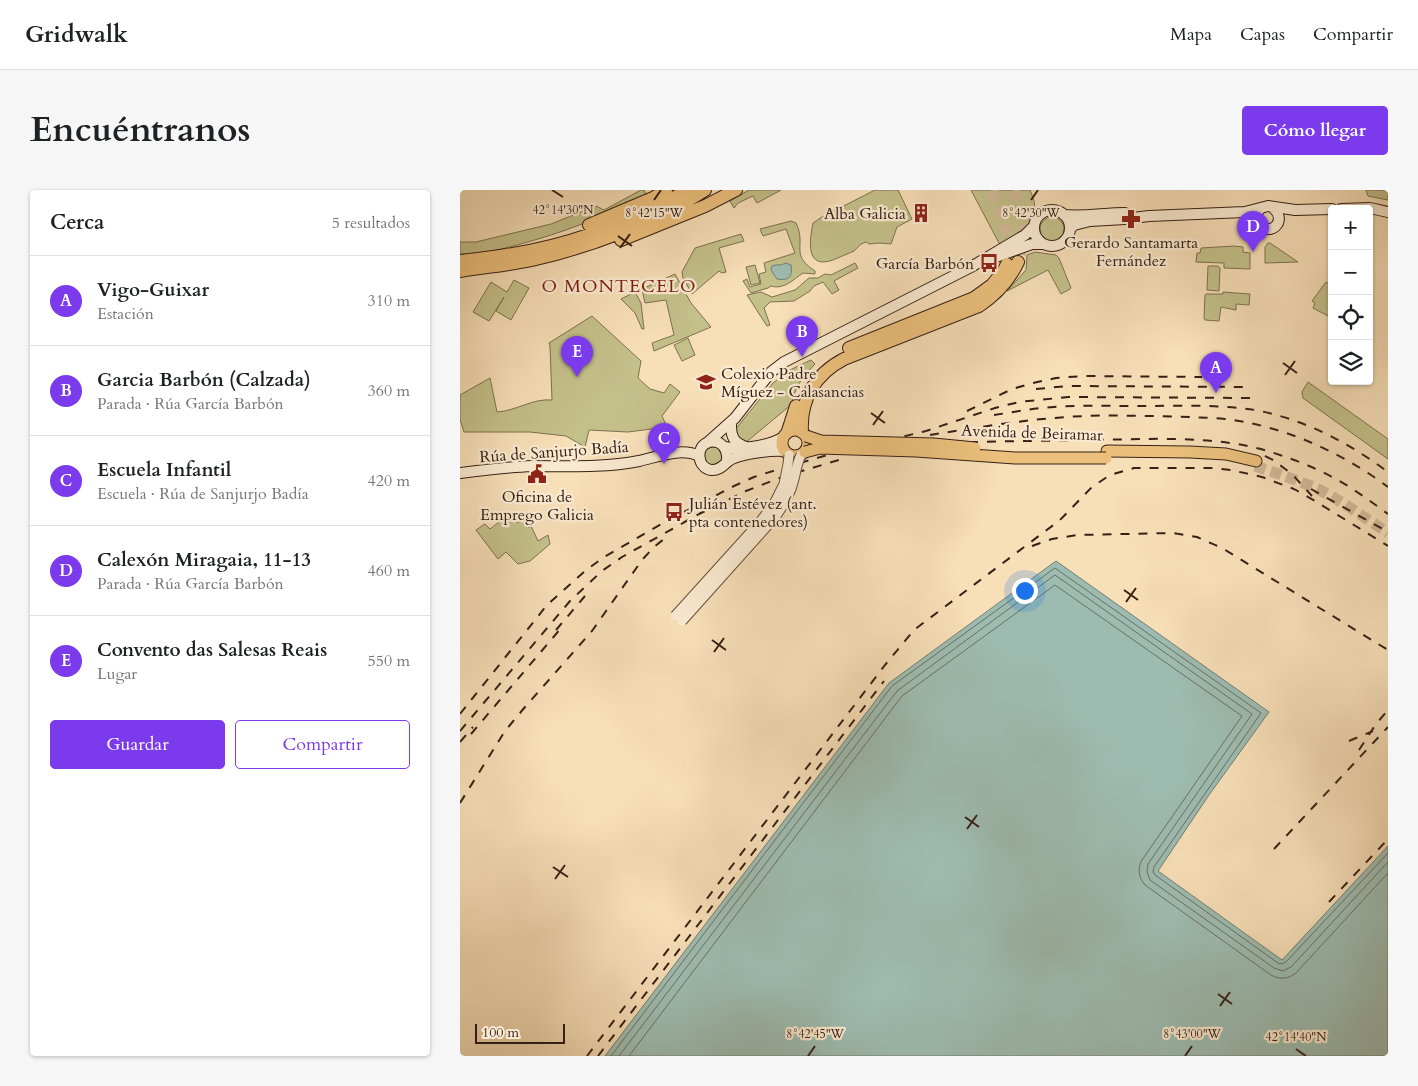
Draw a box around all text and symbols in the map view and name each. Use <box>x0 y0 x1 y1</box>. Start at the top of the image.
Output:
text: Gridwalk <box>25 18 128 51</box>
text: Mapa <box>1170 22 1212 47</box>
text: Capas <box>1240 22 1285 47</box>
text: Compartir <box>1313 22 1393 47</box>
text: Encuéntranos <box>30 106 251 154</box>
button: Cómo llegar <box>1242 106 1388 155</box>
text: 42°14'30"N <box>533 202 594 218</box>
building icon: Alba Galicia <box>910 202 932 224</box>
place label: Alba Galicia <box>824 203 906 225</box>
text: 8°42'15"W <box>625 205 684 221</box>
text: 8°42'30"W <box>1002 205 1061 221</box>
map controls <box>1328 205 1373 385</box>
button: + <box>1328 205 1373 250</box>
text: Cerca <box>50 208 104 237</box>
pharmacy icon: Gerardo Santamarta Fernández <box>1120 208 1142 230</box>
pin: D <box>1237 211 1269 252</box>
text: 5 resultados <box>332 212 410 234</box>
place label: Gerardo Santamarta Fernández <box>1064 232 1198 272</box>
button: − <box>1328 250 1373 295</box>
bus stop icon: García Barbón <box>978 252 1000 274</box>
place label: García Barbón <box>876 253 974 275</box>
district label: O MONTECELO <box>542 274 696 299</box>
text: Vigo-Guixar <box>97 277 209 303</box>
text: A <box>60 290 72 312</box>
text: 310 m <box>368 290 410 312</box>
button: locate <box>1328 295 1373 340</box>
text: Estación <box>97 303 154 325</box>
pin: B <box>786 316 818 357</box>
pin: E <box>561 336 593 377</box>
button: layers <box>1328 340 1373 385</box>
pin: A <box>1200 352 1232 393</box>
place label: Colexio Padre Míguez - Calasancias <box>721 363 864 403</box>
text: Garcia Barbón (Calzada) <box>97 367 311 393</box>
school or university icon: Colexio Padre Míguez - Calasancias <box>695 371 717 393</box>
text: B <box>60 380 72 402</box>
text: 360 m <box>368 380 410 402</box>
text: Parada · Rúa García Barbón <box>97 393 284 415</box>
street label: Avenida de Beiramar <box>961 420 1103 446</box>
pin: C <box>648 423 680 464</box>
street label: Rúa de Sanjurjo Badía <box>479 436 629 468</box>
text: Escuela Infantil <box>97 457 231 483</box>
public building icon: Oficina de Emprego Galicia <box>526 463 548 485</box>
text: C <box>60 470 72 492</box>
text: 420 m <box>368 470 410 492</box>
text: Escuela · Rúa de Sanjurjo Badía <box>97 483 309 505</box>
place label: Oficina de Emprego Galicia <box>480 486 594 526</box>
place label: Julián Estévez (ant. pta contenedores) <box>687 493 817 533</box>
bus stop icon: Julián Estévez (ant. pta contenedores) <box>663 501 685 523</box>
text: Calexón Miragaia, 11-13 <box>97 547 311 573</box>
text: D <box>59 560 73 582</box>
text: 460 m <box>368 560 410 582</box>
text: Parada · Rúa García Barbón <box>97 573 284 595</box>
your location <box>1012 578 1038 604</box>
text: Convento das Salesas Reais <box>97 637 327 663</box>
text: E <box>61 650 71 672</box>
text: 550 m <box>368 650 410 672</box>
text: Lugar <box>97 663 137 685</box>
button: Guardar <box>50 720 225 769</box>
button: Compartir <box>235 720 410 769</box>
scale bar <box>475 1021 565 1044</box>
text: 100 m <box>482 1023 519 1042</box>
text: 8°42'45"W <box>786 1026 845 1042</box>
text: 8°43'00"W <box>1163 1026 1222 1042</box>
text: 42°14'40"N <box>1266 1029 1327 1045</box>

